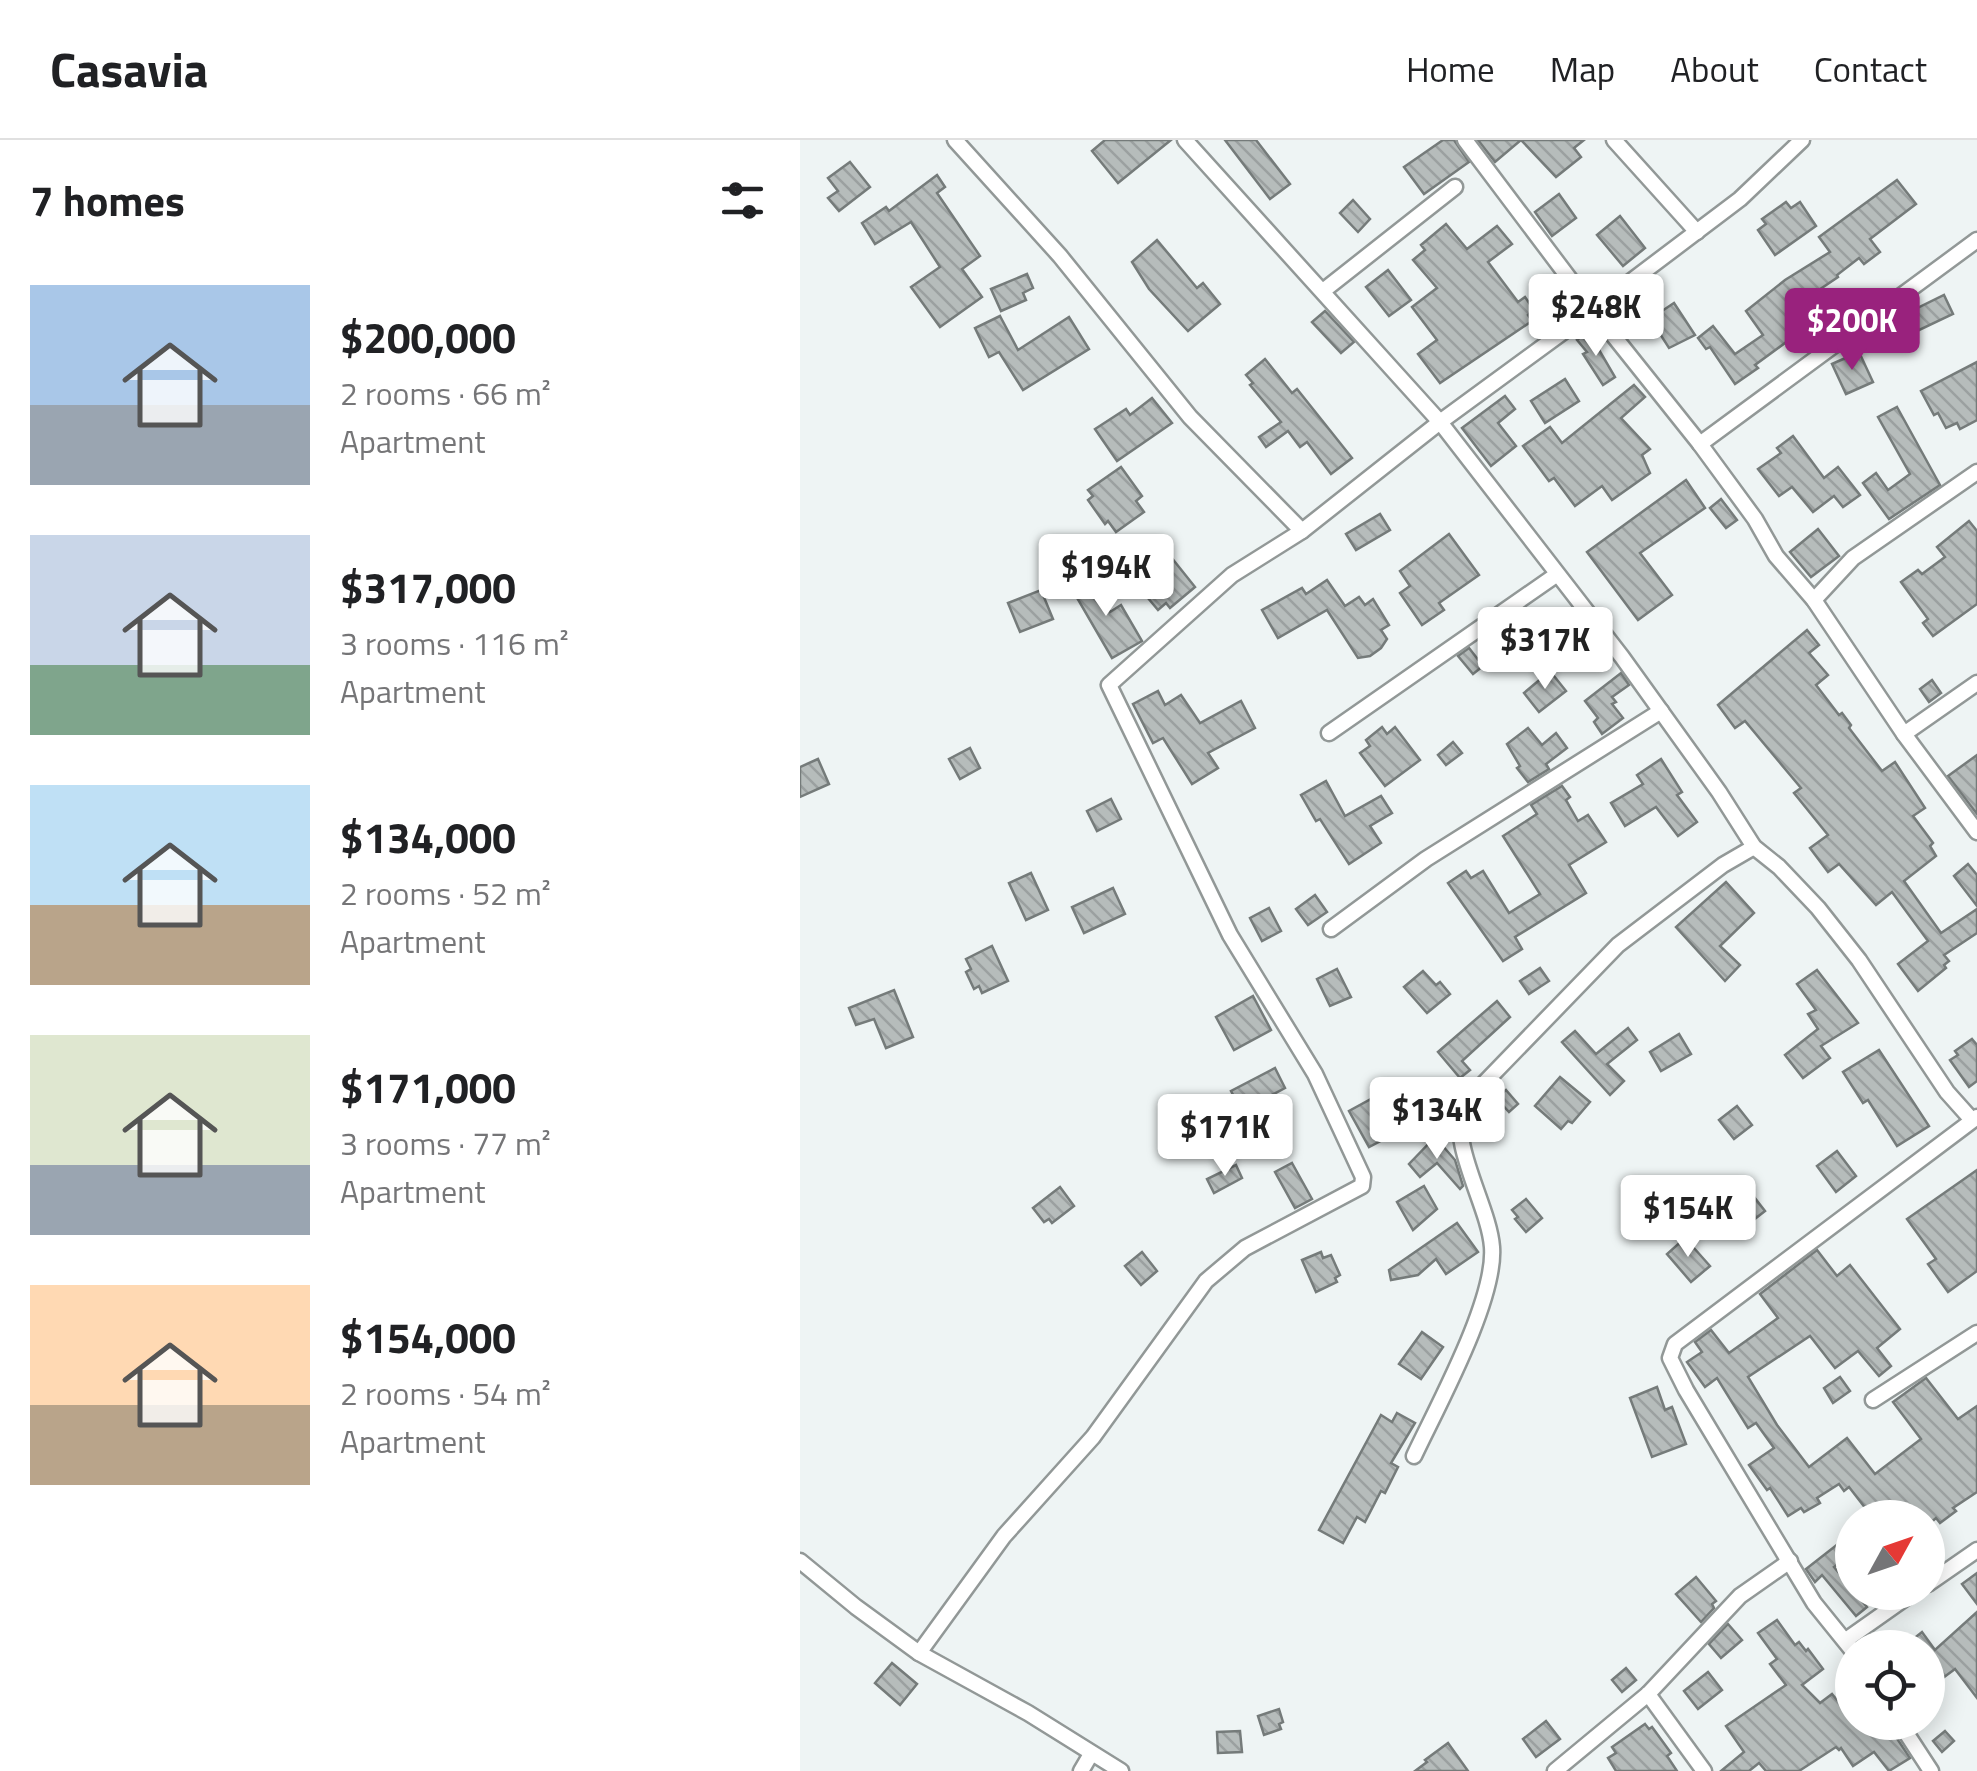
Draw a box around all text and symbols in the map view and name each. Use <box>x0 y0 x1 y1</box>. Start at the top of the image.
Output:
text: Casavia <box>50 33 208 106</box>
text: Home <box>1406 42 1495 96</box>
text: Map <box>1550 42 1615 96</box>
text: About <box>1670 42 1759 96</box>
text: Contact <box>1814 42 1927 96</box>
text: 7 homes <box>30 168 185 232</box>
icon: filters <box>715 173 770 228</box>
pin: $248K <box>1526 274 1666 359</box>
text: $248K <box>1551 282 1641 330</box>
pin: $200K <box>1782 288 1922 373</box>
text: $200K <box>1807 296 1897 344</box>
text: $200,000 <box>340 305 516 369</box>
icon: home <box>110 325 230 445</box>
text: 2 rooms · 66 m² <box>340 369 551 417</box>
text: Apartment <box>340 417 486 465</box>
pin: $194K <box>1036 534 1176 619</box>
text: $194K <box>1061 542 1151 590</box>
text: $317,000 <box>340 555 516 619</box>
icon: home <box>110 575 230 695</box>
pin: $317K <box>1475 607 1615 692</box>
text: $317K <box>1500 615 1590 663</box>
text: 3 rooms · 116 m² <box>340 619 569 667</box>
text: Apartment <box>340 667 486 715</box>
text: $134,000 <box>340 805 516 869</box>
icon: home <box>110 825 230 945</box>
text: 2 rooms · 52 m² <box>340 869 551 917</box>
text: Apartment <box>340 917 486 965</box>
text: $171,000 <box>340 1055 516 1119</box>
icon: home <box>110 1075 230 1195</box>
pin: $134K <box>1367 1077 1507 1162</box>
text: $134K <box>1392 1085 1482 1133</box>
pin: $171K <box>1155 1094 1295 1179</box>
text: $171K <box>1180 1102 1270 1150</box>
text: 3 rooms · 77 m² <box>340 1119 551 1167</box>
text: Apartment <box>340 1167 486 1215</box>
pin: $154K <box>1618 1175 1758 1260</box>
text: $154K <box>1643 1183 1733 1231</box>
text: $154,000 <box>340 1305 516 1369</box>
icon: home <box>110 1325 230 1445</box>
text: 2 rooms · 54 m² <box>340 1369 551 1417</box>
text: Apartment <box>340 1417 486 1465</box>
north arrow <box>1835 1500 1945 1610</box>
map controls <box>1835 1500 1945 1740</box>
button: locate <box>1835 1630 1945 1740</box>

